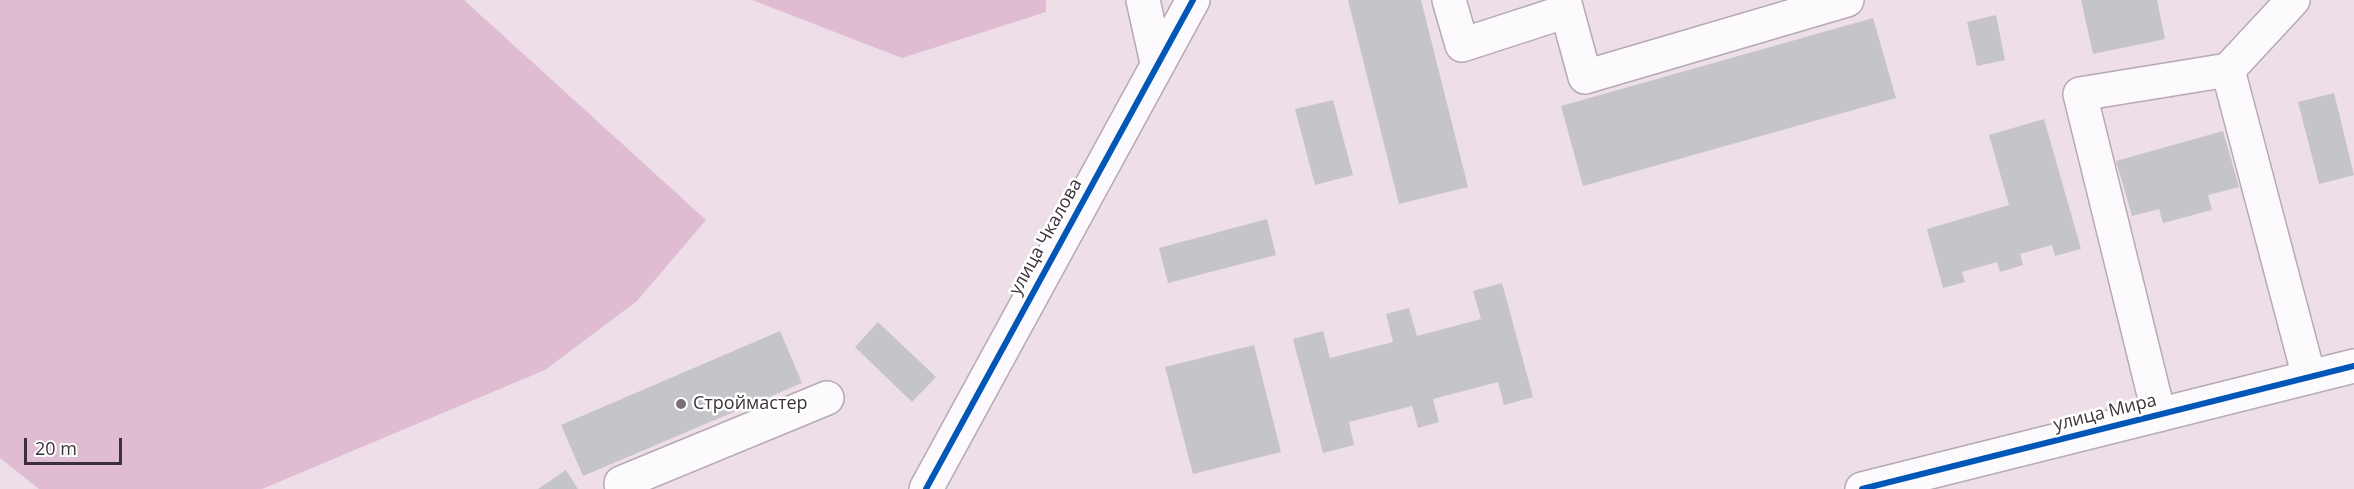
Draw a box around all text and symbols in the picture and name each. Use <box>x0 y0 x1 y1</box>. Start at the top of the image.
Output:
street label: улица Чкалова <box>1005 175 1087 299</box>
street label: улица Мира <box>2051 390 2159 436</box>
place label: Строймастер <box>693 393 808 415</box>
marker: Строймастер <box>674 397 688 411</box>
scale bar <box>27 426 124 464</box>
text: 20 m <box>35 436 77 460</box>

